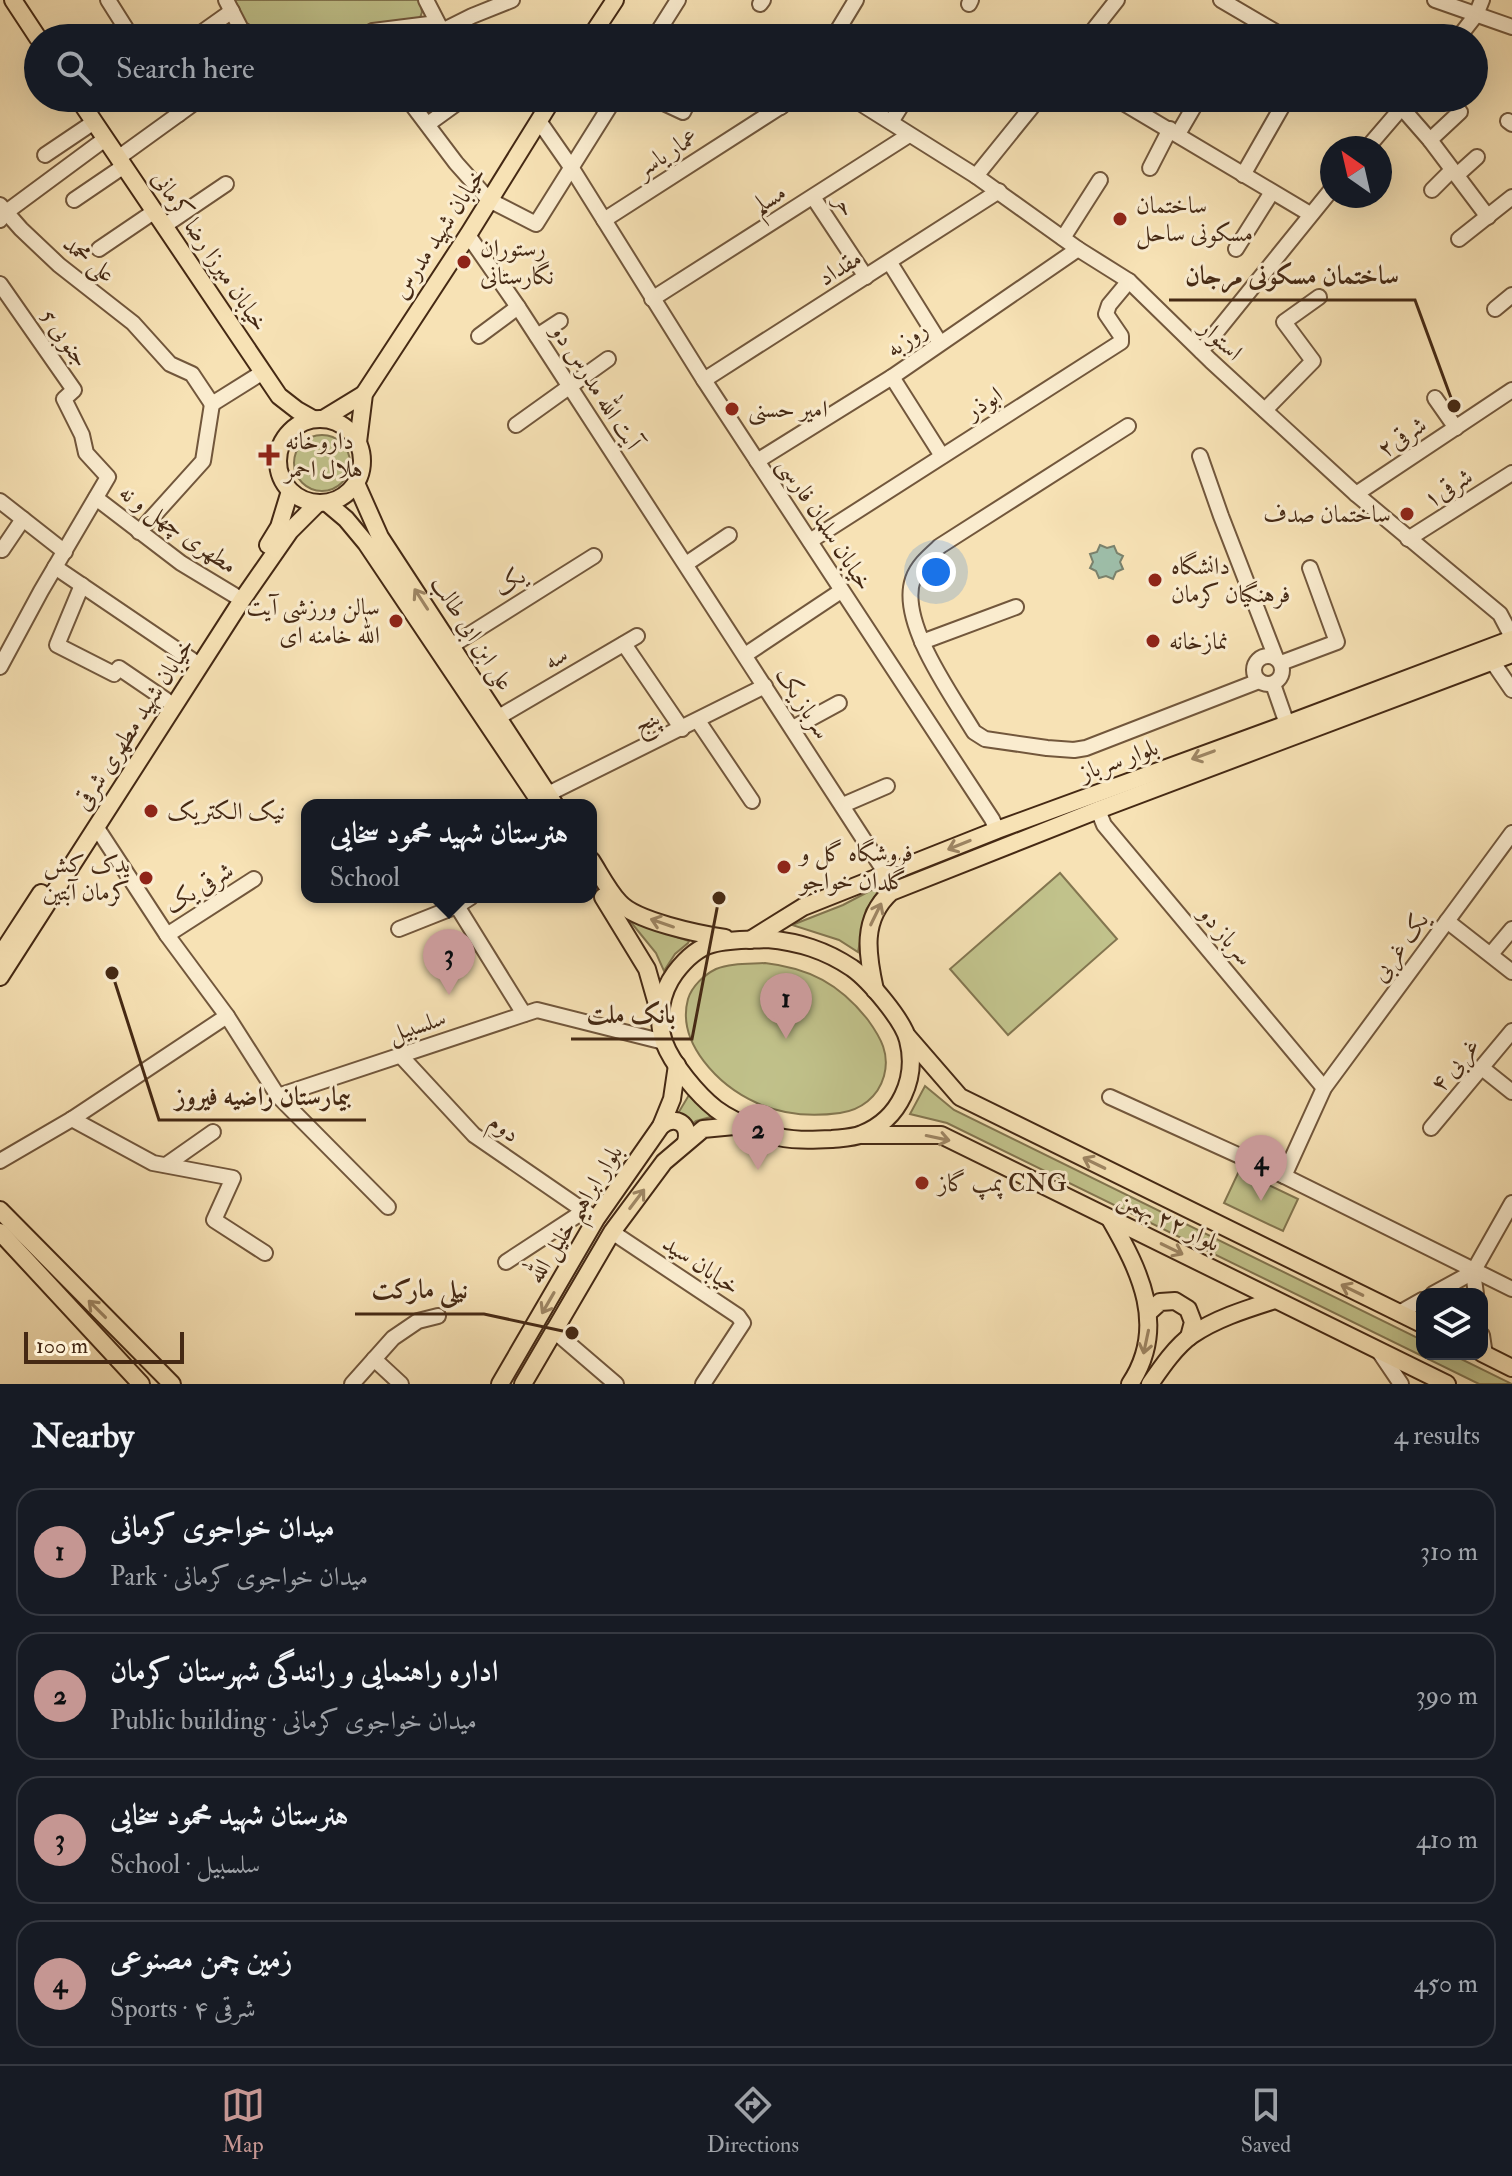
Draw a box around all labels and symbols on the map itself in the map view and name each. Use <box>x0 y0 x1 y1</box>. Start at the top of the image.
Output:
street label: عمار یاسر <box>627 121 704 186</box>
north arrow <box>1320 136 1392 208</box>
street label: خیابان شهید مدرس <box>385 161 493 305</box>
street label: خیابان میرزا رضا کرمانی <box>145 164 275 338</box>
street label: مسلم <box>746 177 796 228</box>
street label: حر <box>825 185 864 222</box>
place label: ساختمان مسکونی ساحل <box>1136 190 1253 250</box>
marker: ساختمان مسکونی ساحل <box>1111 210 1129 228</box>
street label: علی محمد <box>56 228 122 290</box>
place label: رستوران نگارستانی <box>480 233 554 292</box>
street label: مقداد <box>812 243 868 293</box>
callout: ساختمان مسکونی مرجان <box>1169 250 1415 300</box>
marker: رستوران نگارستانی <box>455 253 473 271</box>
text: ساختمان مسکونی مرجان <box>1185 260 1399 294</box>
street label: جنوبی 5 <box>33 302 96 374</box>
street label: استوار <box>1191 311 1249 368</box>
street label: آیت الله مدرس دو <box>542 314 653 458</box>
street label: روزبه <box>880 314 934 364</box>
street label: ابوذر <box>958 380 1009 428</box>
place label: امیر حسنی <box>748 394 828 426</box>
marker: امیر حسنی <box>723 400 741 418</box>
street label: شرقی۲ <box>1371 409 1433 465</box>
place label: داروخانه هلال احمر <box>282 426 363 485</box>
marker: داروخانه هلال احمر <box>260 446 278 464</box>
street label: خیابان سلمان فارسی <box>769 451 880 597</box>
street label: شرقی۱ <box>1417 461 1479 515</box>
street label: مطهری چهل و نه <box>112 477 243 582</box>
place label: ساختمان صدف <box>1263 499 1391 530</box>
marker: ساختمان صدف <box>1398 505 1416 523</box>
place label: دانشگاه فرهنگیان کرمان <box>1171 551 1290 610</box>
your location <box>916 552 956 592</box>
street label: یک <box>488 560 533 604</box>
street label: علی ابن ابی طالب <box>423 570 521 697</box>
marker: دانشگاه فرهنگیان کرمان <box>1146 571 1164 589</box>
one-way arrow <box>412 588 428 611</box>
place label: سالن ورزشى آیت الله خامنه اى <box>246 592 380 651</box>
marker: سالن ورزشى آیت الله خامنه اى <box>387 612 405 630</box>
place label: نمازخانه <box>1169 626 1228 657</box>
street label: خیابان شهید مطهری شرقی <box>67 632 201 816</box>
marker: نمازخانه <box>1144 632 1162 650</box>
street label: سه <box>538 639 574 677</box>
street label: سرباز یک <box>768 661 838 745</box>
street label: پنج <box>628 701 668 745</box>
street label: بلوار سرباز <box>1074 732 1163 789</box>
one-way arrow <box>1191 748 1216 763</box>
place label: نیک الکتریک <box>167 796 286 827</box>
marker: نیک الکتریک <box>142 802 160 820</box>
place label: فروشگاه گل و گلدان خواجو <box>797 838 913 897</box>
one-way arrow <box>947 839 972 853</box>
place label: یدک کش کرمان آبتین <box>43 849 130 908</box>
street label: شرقی یک <box>159 855 239 921</box>
marker: فروشگاه گل و گلدان خواجو <box>775 858 793 876</box>
marker: یدک کش کرمان آبتین <box>137 869 155 887</box>
street label: سرباز دو <box>1190 897 1260 972</box>
one-way arrow <box>869 903 884 927</box>
street label: یک غربی <box>1364 905 1438 989</box>
one-way arrow <box>650 914 675 929</box>
pin: 3 <box>423 929 475 995</box>
pin: 1 <box>760 973 812 1039</box>
callout: بانک ملت <box>571 989 692 1039</box>
text: بانک ملت <box>587 999 676 1031</box>
street label: سلسبیل <box>384 1002 450 1051</box>
street label: غربی ۴ <box>1423 1031 1487 1099</box>
callout: بیمارستان راضیه فیروز <box>159 1070 366 1120</box>
text: بیمارستان راضیه فیروز <box>172 1081 352 1113</box>
pin: 2 <box>732 1104 784 1170</box>
street label: دوم <box>479 1106 526 1154</box>
one-way arrow <box>925 1131 951 1146</box>
pin: 4 <box>1235 1135 1287 1201</box>
street label: بلوار ابراهیم خلیل الله <box>517 1137 637 1293</box>
one-way arrow <box>1082 1154 1106 1170</box>
place label: پمپ گاز CNG <box>936 1168 1067 1200</box>
marker: پمپ گاز CNG <box>913 1174 931 1192</box>
street label: بلوار ۲۲ بهمن <box>1113 1183 1225 1259</box>
one-way arrow <box>628 1188 645 1210</box>
street label: خیابان سید <box>656 1228 746 1302</box>
one-way arrow <box>1160 1242 1184 1257</box>
callout: نیلی مارکت <box>355 1264 484 1314</box>
text: نیلی مارکت <box>372 1274 468 1310</box>
one-way arrow <box>1341 1281 1364 1296</box>
one-way arrow <box>540 1291 556 1314</box>
one-way arrow <box>88 1300 107 1319</box>
scale bar <box>24 1328 184 1364</box>
one-way arrow <box>1137 1329 1152 1355</box>

